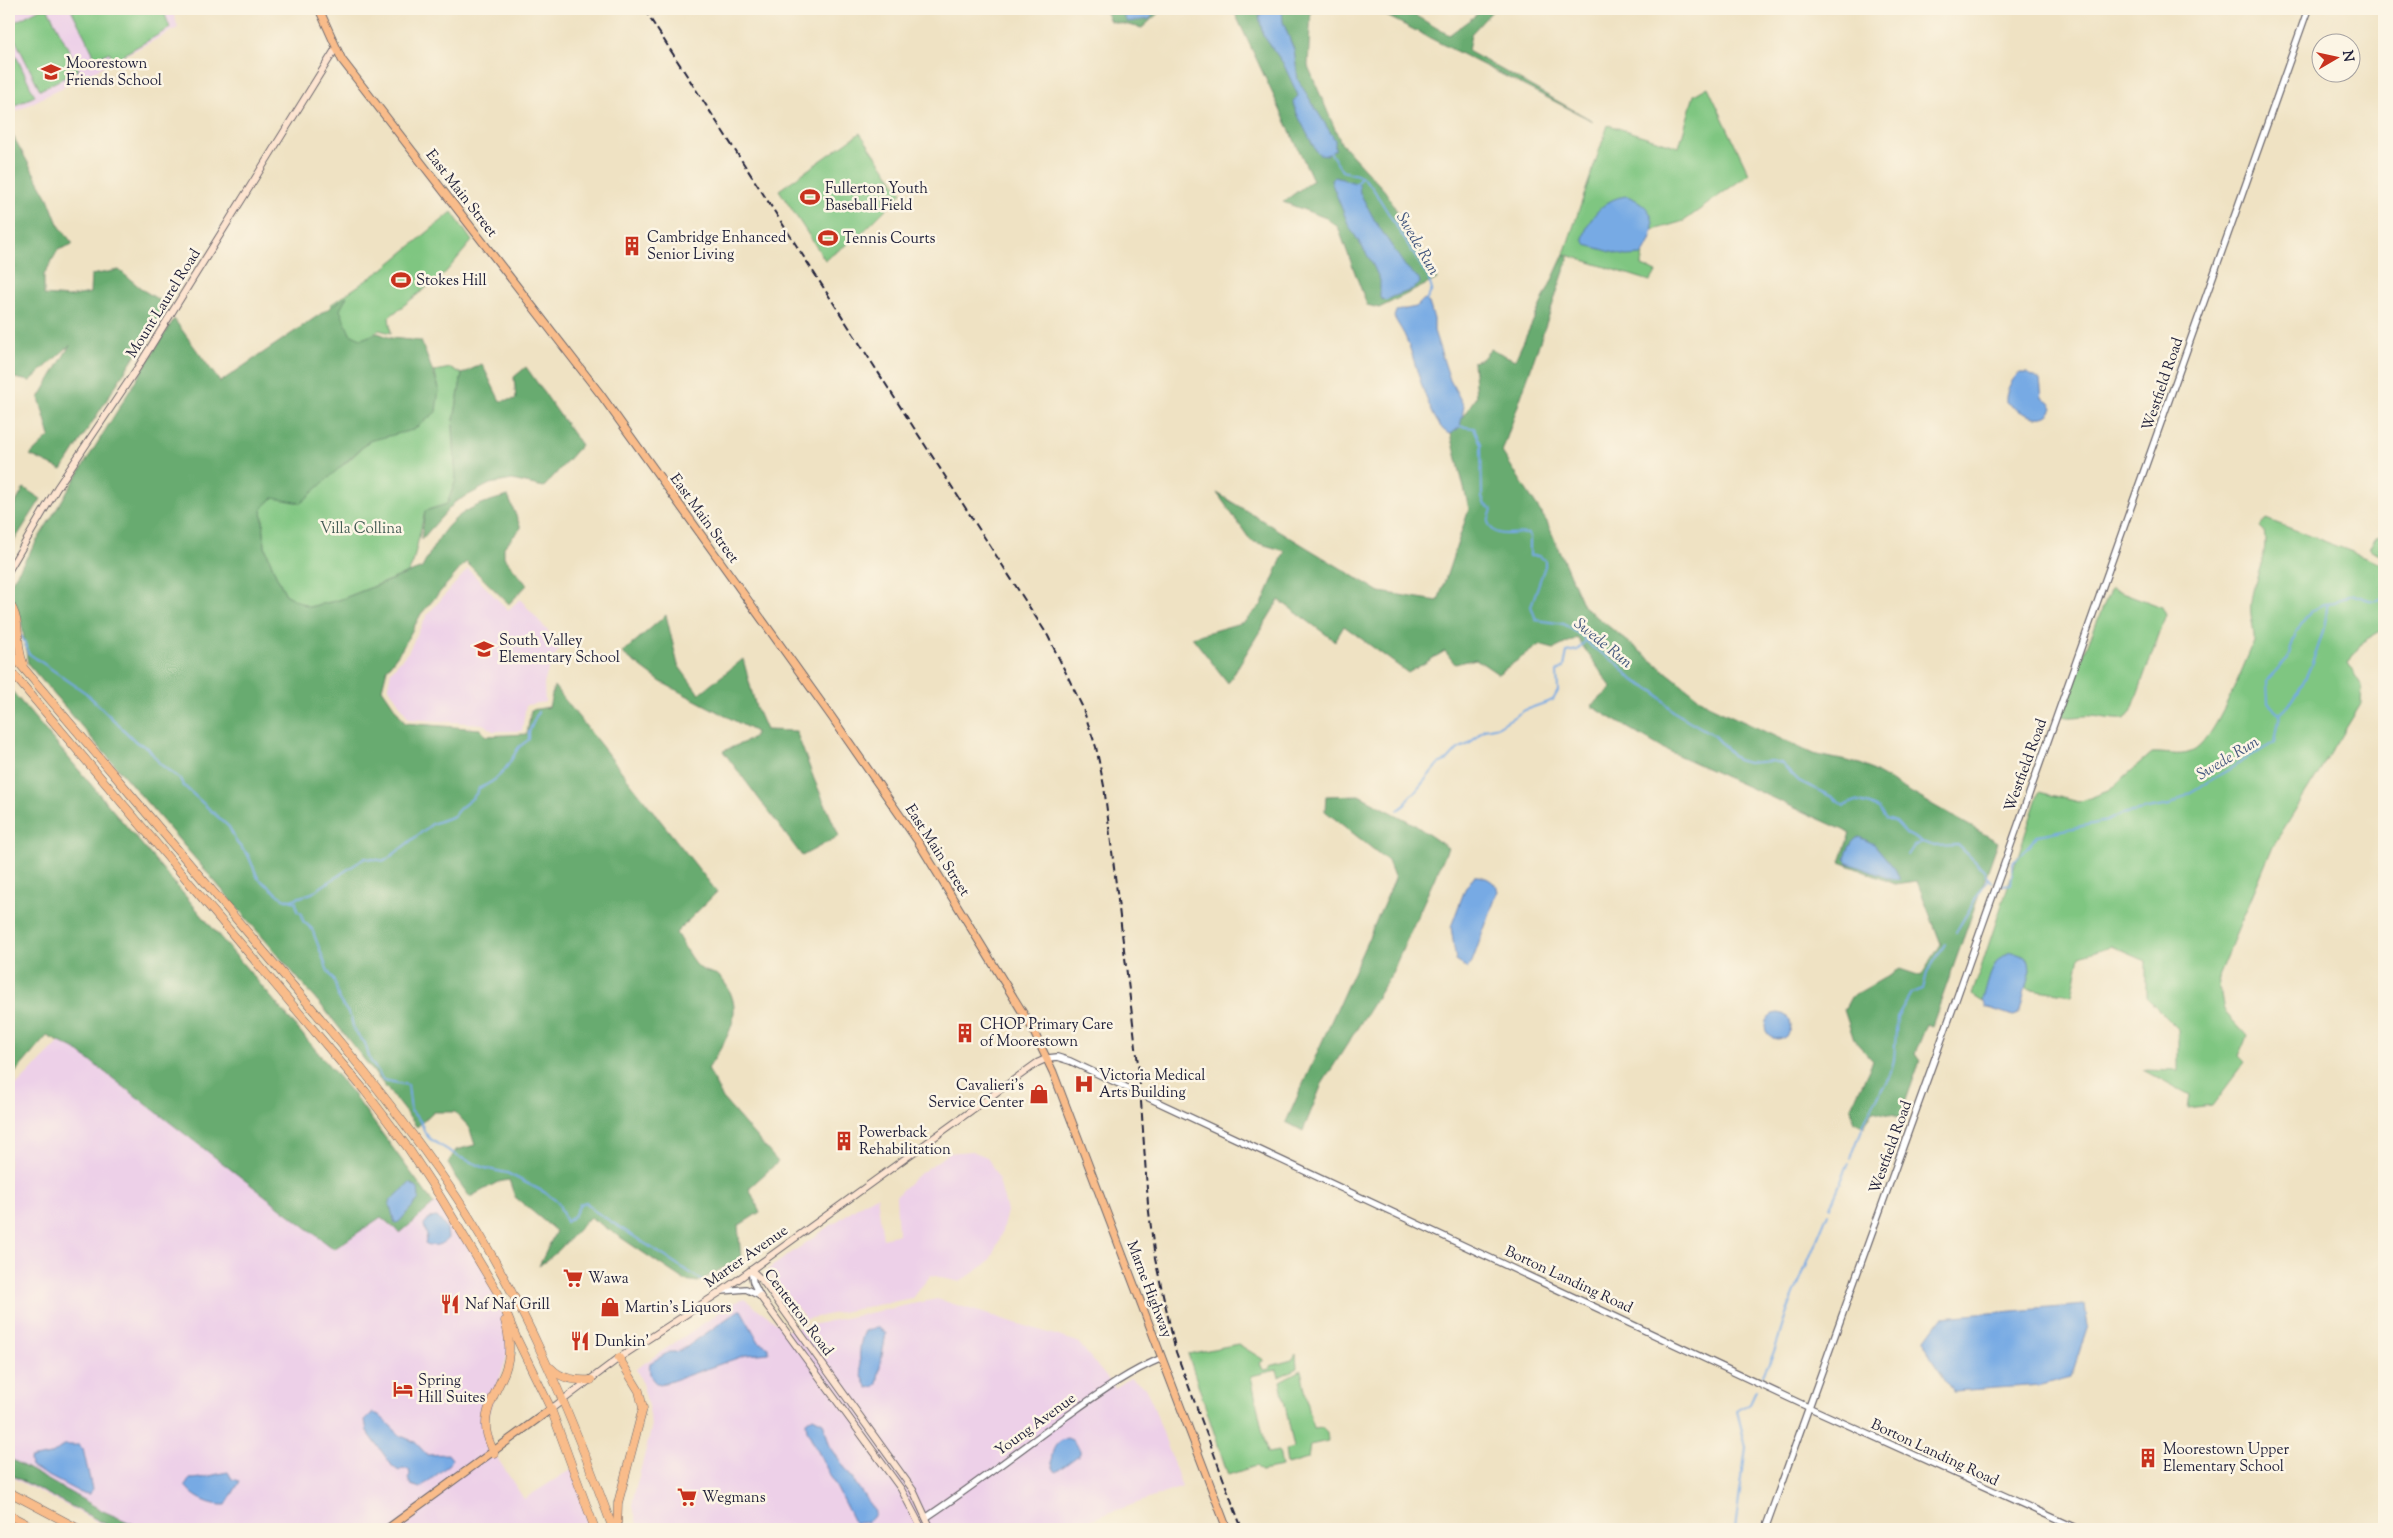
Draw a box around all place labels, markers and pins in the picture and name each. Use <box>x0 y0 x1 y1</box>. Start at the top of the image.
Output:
place label: Moorestown Friends School <box>66 54 162 92</box>
school or university icon: Moorestown Friends School <box>40 61 62 83</box>
place label: Fullerton Youth Baseball Field <box>825 179 928 217</box>
sports icon: Fullerton Youth Baseball Field <box>799 186 821 208</box>
sports icon: Tennis Courts <box>817 227 839 249</box>
place label: Cambridge Enhanced Senior Living <box>647 228 787 266</box>
place label: Tennis Courts <box>843 229 936 250</box>
building icon: Cambridge Enhanced Senior Living <box>621 235 643 257</box>
sports icon: Stokes Hill <box>390 269 412 291</box>
place label: Stokes Hill <box>416 271 487 292</box>
place label: South Valley Elementary School <box>499 631 620 669</box>
school or university icon: South Valley Elementary School <box>473 638 495 660</box>
place label: CHOP Primary Care of Moorestown <box>980 1015 1113 1053</box>
building icon: CHOP Primary Care of Moorestown <box>954 1022 976 1044</box>
place label: Victoria Medical Arts Building <box>1099 1066 1206 1104</box>
hospital icon: Victoria Medical Arts Building <box>1073 1073 1095 1095</box>
place label: Cavalieri's Service Center <box>928 1076 1024 1114</box>
shop icon: Cavalieri's Service Center <box>1028 1083 1050 1105</box>
place label: Powerback Rehabilitation <box>859 1123 951 1161</box>
building icon: Powerback Rehabilitation <box>833 1130 855 1152</box>
supermarket icon: Wawa <box>562 1267 584 1289</box>
place label: Wawa <box>588 1269 629 1290</box>
restaurant icon: Naf Naf Grill <box>439 1293 461 1315</box>
place label: Naf Naf Grill <box>465 1295 550 1316</box>
shop icon: Martin's Liquors <box>599 1296 621 1318</box>
place label: Martin's Liquors <box>625 1298 731 1319</box>
restaurant icon: Dunkin' <box>569 1330 591 1352</box>
place label: Dunkin' <box>595 1332 649 1353</box>
place label: Spring Hill Suites <box>418 1371 486 1409</box>
hotel icon: Spring Hill Suites <box>392 1378 414 1400</box>
place label: Moorestown Upper Elementary School <box>2163 1440 2289 1478</box>
building icon: Moorestown Upper Elementary School <box>2137 1447 2159 1469</box>
supermarket icon: Wegmans <box>676 1486 698 1508</box>
place label: Wegmans <box>702 1488 766 1509</box>

